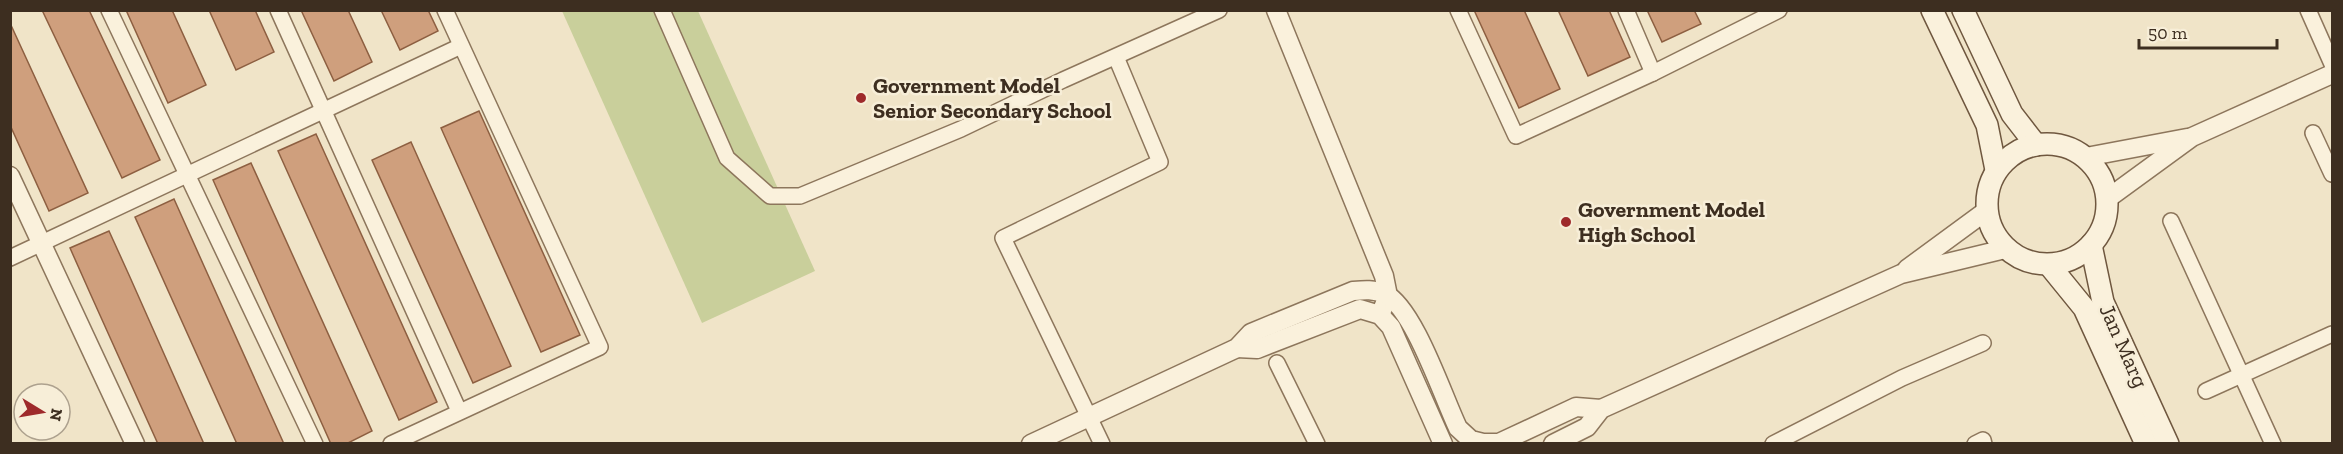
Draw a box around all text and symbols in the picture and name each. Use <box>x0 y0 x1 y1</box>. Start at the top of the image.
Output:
scale bar <box>2139 12 2277 50</box>
text: 50 m <box>2148 22 2188 44</box>
place label: Government Model Senior Secondary School <box>873 72 1112 124</box>
marker: Government Model Senior Secondary School <box>854 91 868 105</box>
place label: Government Model High School <box>1578 196 1765 248</box>
marker: Government Model High School <box>1559 215 1573 229</box>
street label: Jan Marg <box>2094 300 2154 392</box>
north arrow <box>12 382 72 442</box>
text: N <box>46 407 67 423</box>

